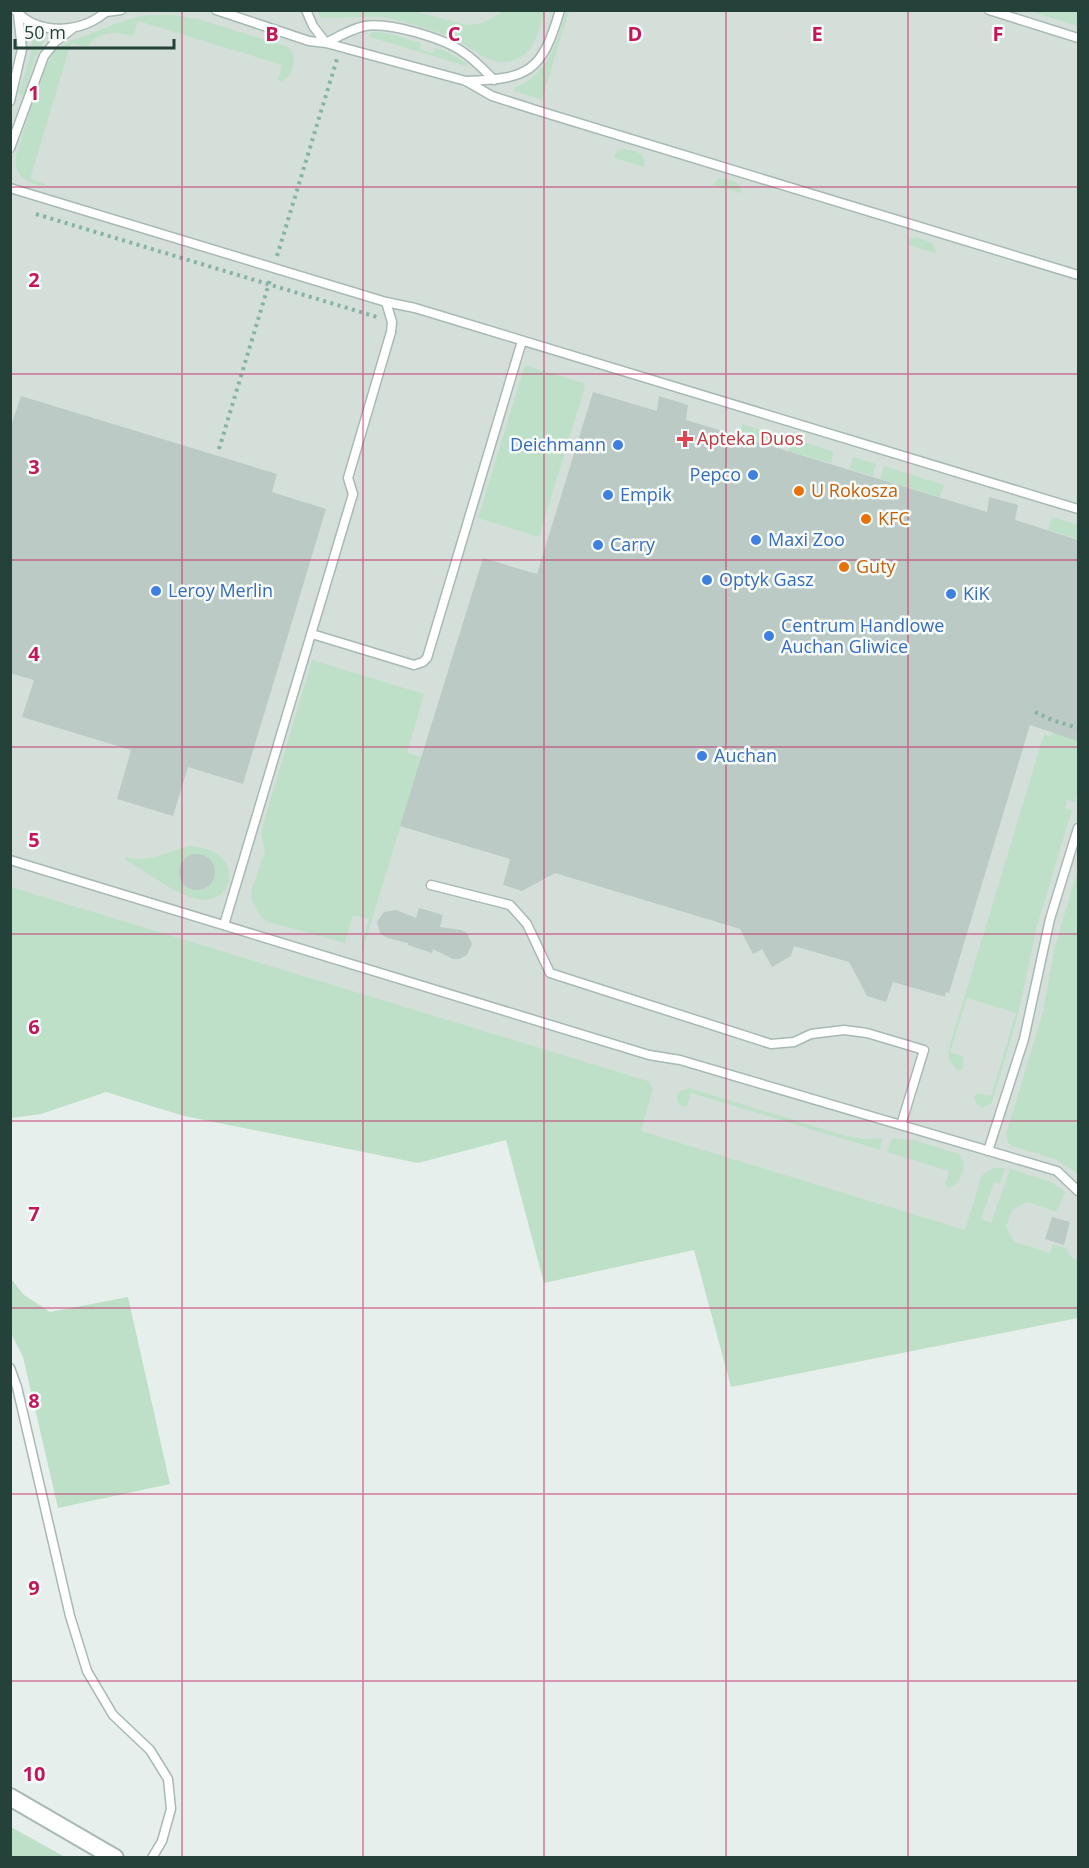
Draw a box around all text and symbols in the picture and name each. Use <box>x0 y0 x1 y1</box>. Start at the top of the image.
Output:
scale bar <box>15 12 174 50</box>
text: 50 m <box>24 20 66 44</box>
text: B <box>265 20 279 47</box>
text: C <box>448 20 461 47</box>
text: D <box>628 20 642 47</box>
text: E <box>811 20 823 47</box>
text: F <box>993 20 1003 47</box>
text: 1 <box>28 79 40 106</box>
text: 2 <box>28 266 40 293</box>
place label: Apteka Duos <box>697 426 804 450</box>
place label: Deichmann <box>510 432 606 456</box>
marker: Apteka Duos <box>678 432 692 446</box>
marker: Deichmann <box>611 438 625 452</box>
text: 3 <box>28 453 40 480</box>
place label: Pepco <box>690 462 741 486</box>
marker: Pepco <box>746 468 760 482</box>
place label: U Rokosza <box>811 478 898 502</box>
place label: Empik <box>620 482 672 506</box>
marker: U Rokosza <box>792 484 806 498</box>
marker: Empik <box>601 488 615 502</box>
place label: KFC <box>878 506 910 530</box>
marker: KFC <box>859 512 873 526</box>
place label: Maxi Zoo <box>768 527 845 551</box>
place label: Carry <box>610 532 656 556</box>
marker: Maxi Zoo <box>749 533 763 547</box>
marker: Carry <box>591 538 605 552</box>
place label: Guty <box>856 554 897 578</box>
marker: Guty <box>837 560 851 574</box>
place label: Optyk Gasz <box>719 567 814 591</box>
marker: Optyk Gasz <box>700 573 714 587</box>
place label: Leroy Merlin <box>168 578 273 602</box>
place label: KiK <box>963 581 991 605</box>
marker: Leroy Merlin <box>149 584 163 598</box>
marker: KiK <box>944 587 958 601</box>
place label: Centrum Handlowe Auchan Gliwice <box>781 613 944 658</box>
marker: Centrum Handlowe Auchan Gliwice <box>762 629 776 643</box>
text: 4 <box>28 640 40 667</box>
place label: Auchan <box>714 743 777 767</box>
marker: Auchan <box>695 749 709 763</box>
text: 5 <box>28 826 40 853</box>
text: 6 <box>28 1013 40 1040</box>
text: 7 <box>28 1200 40 1227</box>
text: 8 <box>28 1387 40 1414</box>
text: 9 <box>28 1574 40 1601</box>
text: 10 <box>23 1760 45 1787</box>

